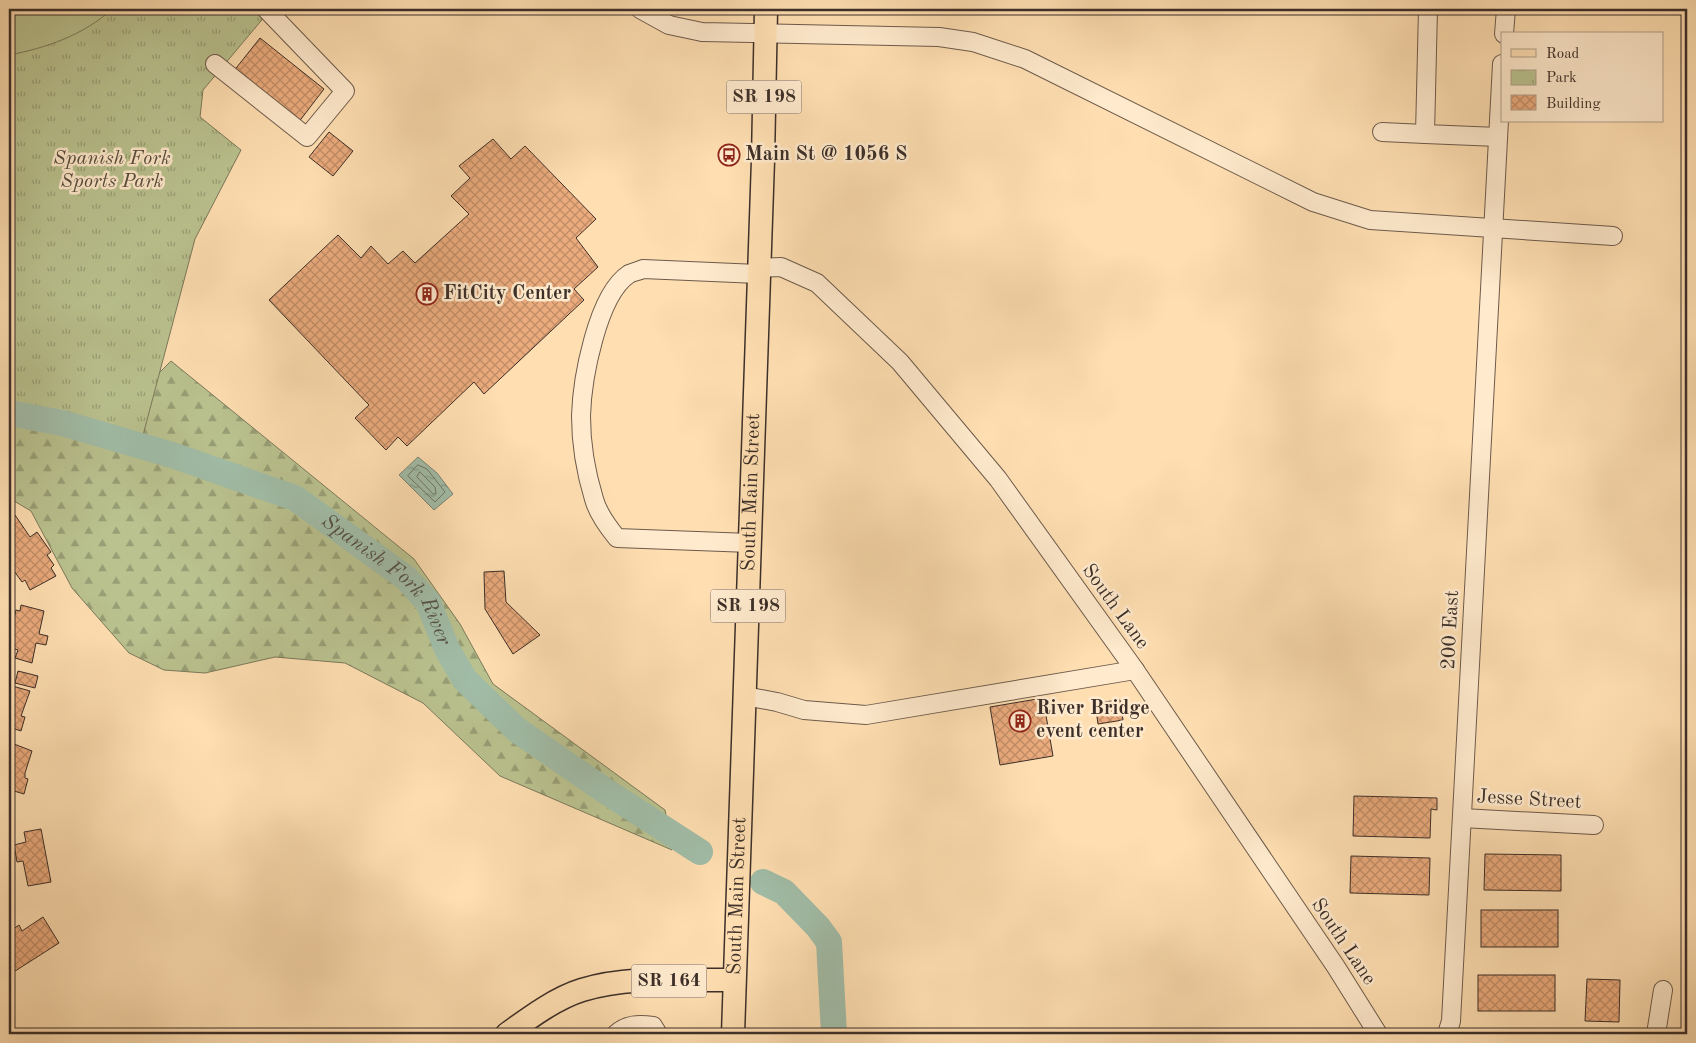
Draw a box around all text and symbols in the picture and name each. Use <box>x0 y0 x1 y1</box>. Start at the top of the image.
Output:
legend <box>1501 32 1664 122</box>
text: Road <box>1546 47 1580 62</box>
text: Park <box>1546 71 1577 86</box>
road number: SR 198 <box>726 80 802 114</box>
text: Building <box>1546 97 1601 112</box>
bus stop icon: Main St @ 1056 S <box>717 143 741 167</box>
place label: Main St @ 1056 S <box>745 144 907 165</box>
park label: Spanish Fork Sports Park <box>53 149 171 192</box>
building icon: FitCity Center <box>415 282 439 306</box>
place label: FitCity Center <box>443 284 572 304</box>
street label: South Main Street <box>739 413 764 572</box>
water label: Spanish Fork River <box>318 510 455 649</box>
street label: South Lane <box>1078 561 1152 653</box>
road number: SR 198 <box>710 590 786 622</box>
street label: 200 East <box>1439 590 1463 670</box>
place label: River Bridge event center <box>1036 699 1150 742</box>
building icon: River Bridge event center <box>1008 709 1032 733</box>
street label: Jesse Street <box>1476 787 1582 813</box>
street label: South Main Street <box>725 817 750 975</box>
street label: South Lane <box>1307 895 1379 989</box>
road number: SR 164 <box>632 964 706 998</box>

